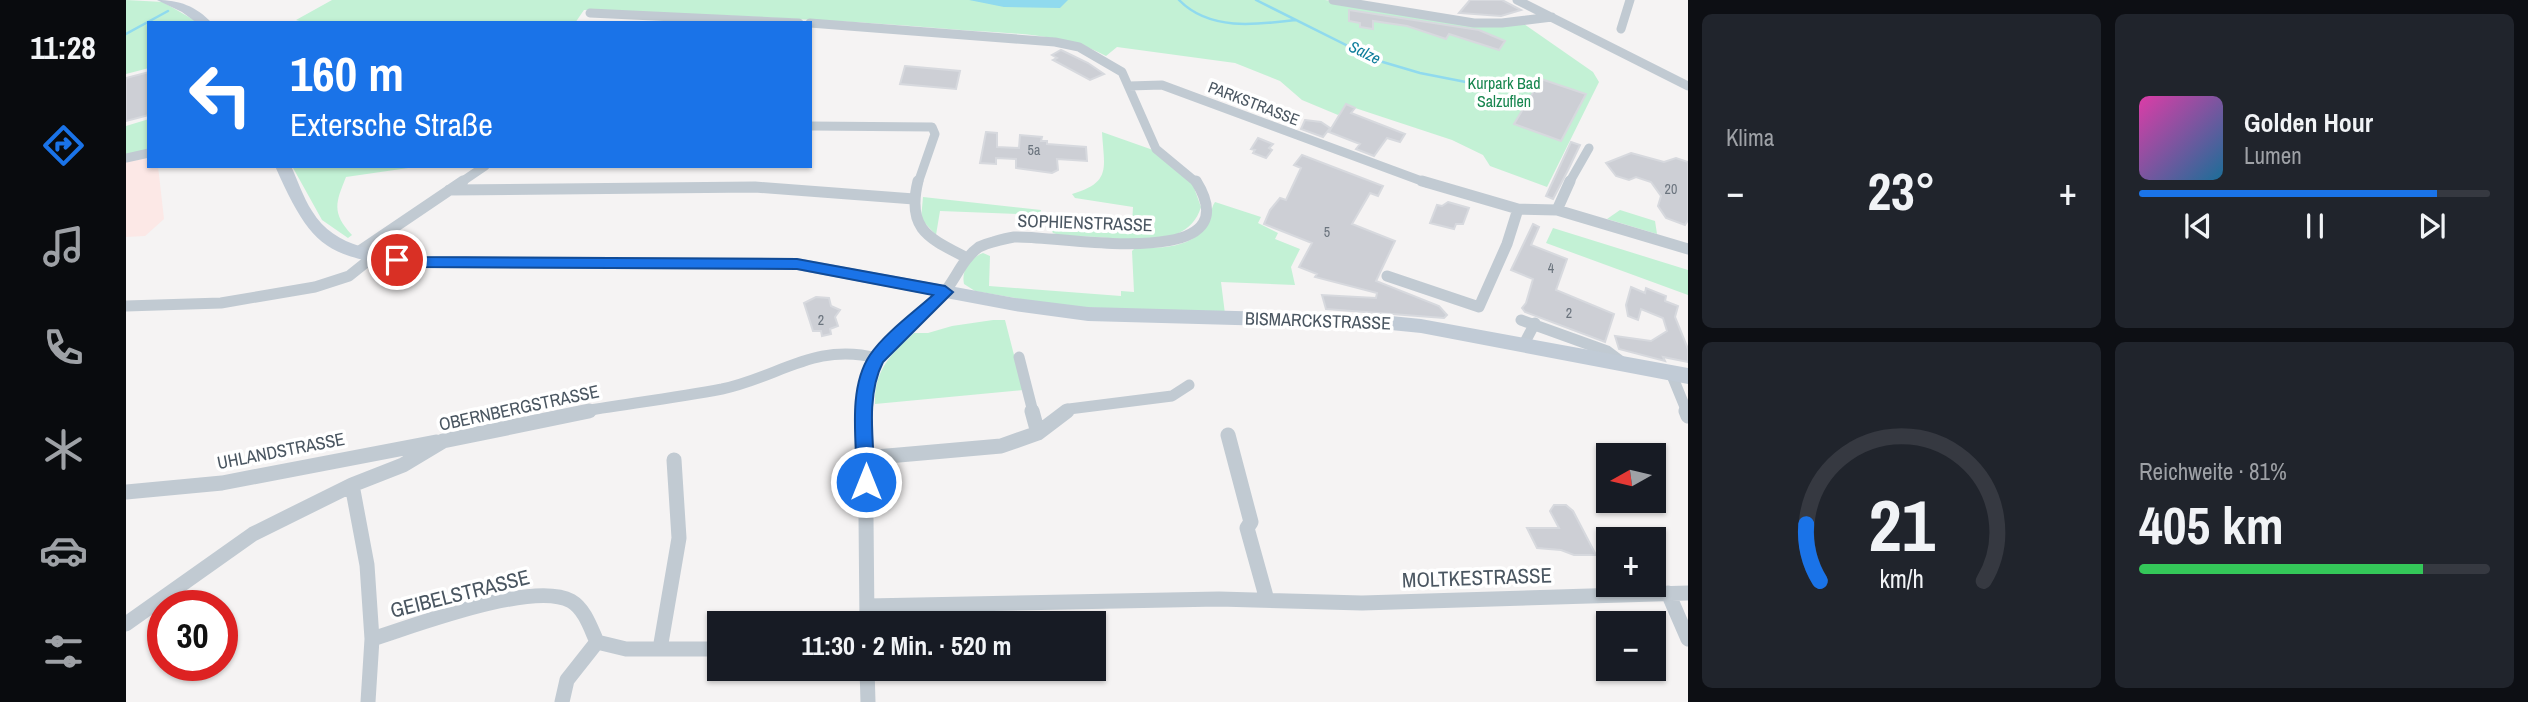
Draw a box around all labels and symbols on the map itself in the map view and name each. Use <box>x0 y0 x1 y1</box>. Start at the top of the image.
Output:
water label: Salze <box>1345 35 1385 69</box>
park label: Kurpark Bad Salzuflen <box>1468 72 1540 112</box>
street label: PARKSTRASSE <box>1205 76 1303 130</box>
house number: 5a <box>1028 141 1041 159</box>
house number: 20 <box>1665 180 1677 198</box>
street label: SOPHIENSTRASSE <box>1017 208 1153 237</box>
house number: 5 <box>1324 223 1330 241</box>
pin <box>367 230 427 290</box>
house number: 4 <box>1548 259 1555 277</box>
house number: 2 <box>1566 304 1572 322</box>
street label: BISMARCKSTRASSE <box>1245 305 1391 336</box>
house number: 2 <box>818 311 824 329</box>
street label: OBERNBERGSTRASSE <box>436 378 601 437</box>
street label: UHLANDSTRASSE <box>215 426 347 475</box>
north arrow <box>1596 443 1666 513</box>
position arrow <box>829 445 903 519</box>
street label: MOLTKESTRASSE <box>1402 560 1552 595</box>
street label: GEIBELSTRASSE <box>387 562 533 625</box>
speed limit sign: 30 <box>147 590 238 681</box>

